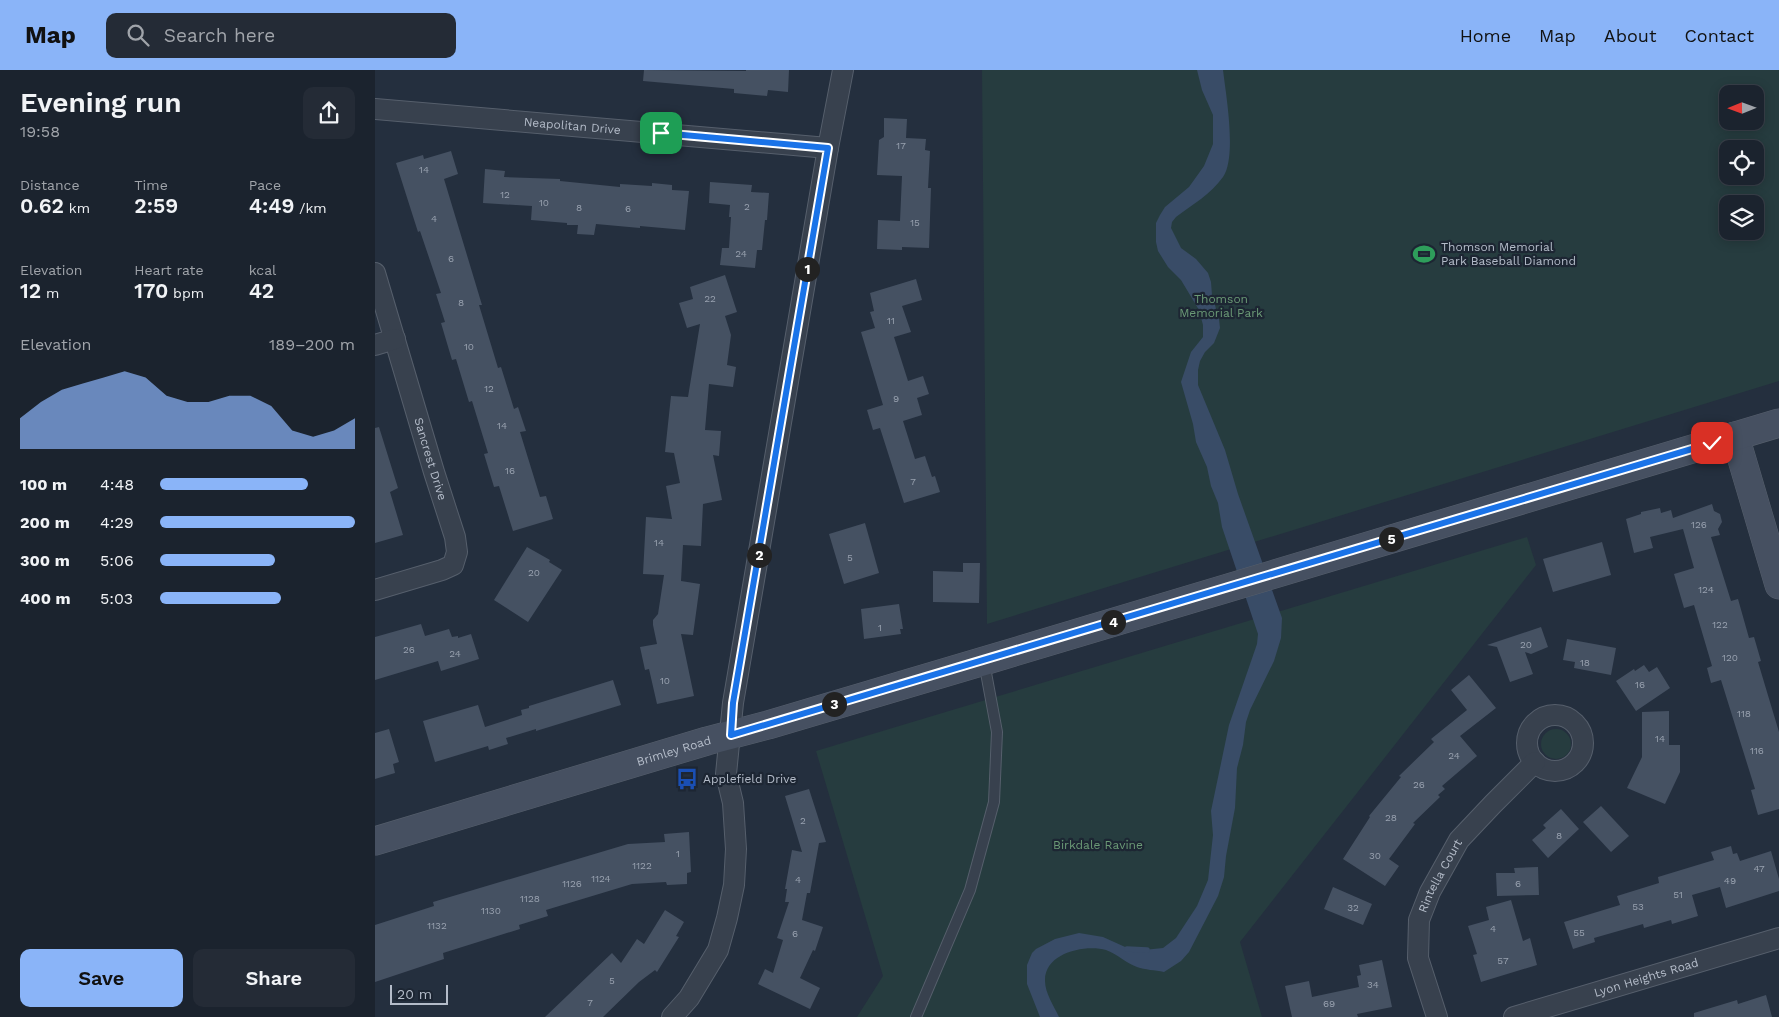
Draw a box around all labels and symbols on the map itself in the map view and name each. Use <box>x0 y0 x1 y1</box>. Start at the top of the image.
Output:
north arrow <box>1719 85 1764 130</box>
pin <box>640 112 682 154</box>
street label: Neapolitan Drive <box>523 115 621 137</box>
house number: 17 <box>896 140 906 151</box>
house number: 14 <box>419 164 429 175</box>
house number: 12 <box>500 189 510 200</box>
house number: 10 <box>539 197 549 208</box>
house number: 2 <box>744 201 750 212</box>
house number: 8 <box>576 202 582 213</box>
house number: 6 <box>625 203 631 214</box>
house number: 4 <box>431 213 437 224</box>
house number: 15 <box>910 217 920 228</box>
place label: Thomson Memorial Park Baseball Diamond <box>1441 240 1576 268</box>
sports icon: Thomson Memorial Park Baseball Diamond <box>1411 241 1437 267</box>
house number: 24 <box>735 248 747 259</box>
house number: 6 <box>448 253 454 264</box>
pin: 1 <box>795 256 819 282</box>
park label: Thomson Memorial Park <box>1179 292 1263 320</box>
house number: 22 <box>704 293 716 304</box>
house number: 8 <box>458 297 464 308</box>
house number: 11 <box>887 315 895 326</box>
house number: 10 <box>464 341 474 352</box>
house number: 12 <box>484 383 494 394</box>
house number: 9 <box>893 393 899 404</box>
street label: Sancrest Drive <box>411 416 450 502</box>
house number: 14 <box>497 420 507 431</box>
pin <box>1691 422 1733 464</box>
house number: 16 <box>505 465 515 476</box>
house number: 7 <box>910 476 916 487</box>
house number: 126 <box>1691 519 1707 530</box>
pin: 5 <box>1379 526 1403 552</box>
house number: 14 <box>654 537 664 548</box>
pin: 2 <box>747 542 771 568</box>
house number: 5 <box>847 552 853 563</box>
house number: 20 <box>528 567 540 578</box>
house number: 124 <box>1698 584 1714 595</box>
pin: 4 <box>1101 610 1125 634</box>
house number: 122 <box>1712 619 1728 630</box>
house number: 1 <box>878 622 882 633</box>
house number: 20 <box>1520 639 1532 650</box>
house number: 26 <box>403 644 415 655</box>
house number: 24 <box>449 648 461 659</box>
house number: 120 <box>1722 652 1738 663</box>
house number: 18 <box>1580 657 1590 668</box>
house number: 10 <box>660 675 670 686</box>
house number: 16 <box>1635 679 1645 690</box>
pin: 3 <box>821 692 847 716</box>
house number: 118 <box>1737 708 1751 719</box>
street label: Brimley Road <box>635 733 712 769</box>
house number: 14 <box>1655 733 1665 744</box>
house number: 116 <box>1750 745 1764 756</box>
house number: 24 <box>1448 750 1460 761</box>
bus stop icon: Applefield Drive <box>674 766 700 792</box>
place label: Applefield Drive <box>703 772 797 786</box>
house number: 26 <box>1413 779 1425 790</box>
house number: 28 <box>1385 812 1397 823</box>
house number: 2 <box>800 815 806 826</box>
house number: 8 <box>1556 830 1562 841</box>
street label: Rintella Court <box>1416 837 1465 915</box>
park label: Birkdale Ravine <box>1053 838 1143 852</box>
house number: 1 <box>676 848 680 859</box>
house number: 30 <box>1369 850 1381 861</box>
house number: 1122 <box>632 860 652 871</box>
house number: 47 <box>1753 863 1765 874</box>
house number: 1124 <box>591 873 611 884</box>
house number: 4 <box>795 874 801 885</box>
house number: 49 <box>1724 875 1736 886</box>
house number: 1126 <box>562 878 582 889</box>
house number: 6 <box>1515 878 1521 889</box>
house number: 51 <box>1673 889 1683 900</box>
house number: 1128 <box>520 893 540 904</box>
house number: 53 <box>1632 901 1644 912</box>
house number: 32 <box>1347 902 1359 913</box>
house number: 1130 <box>481 905 501 916</box>
house number: 1132 <box>427 920 447 931</box>
house number: 4 <box>1490 923 1496 934</box>
house number: 55 <box>1573 927 1585 938</box>
house number: 6 <box>792 928 798 939</box>
house number: 57 <box>1497 955 1509 966</box>
street label: Lyon Heights Road <box>1592 955 1700 1000</box>
house number: 5 <box>609 975 615 986</box>
house number: 34 <box>1367 979 1379 990</box>
scale bar <box>390 982 447 1005</box>
house number: 7 <box>587 997 593 1008</box>
house number: 69 <box>1323 998 1335 1009</box>

